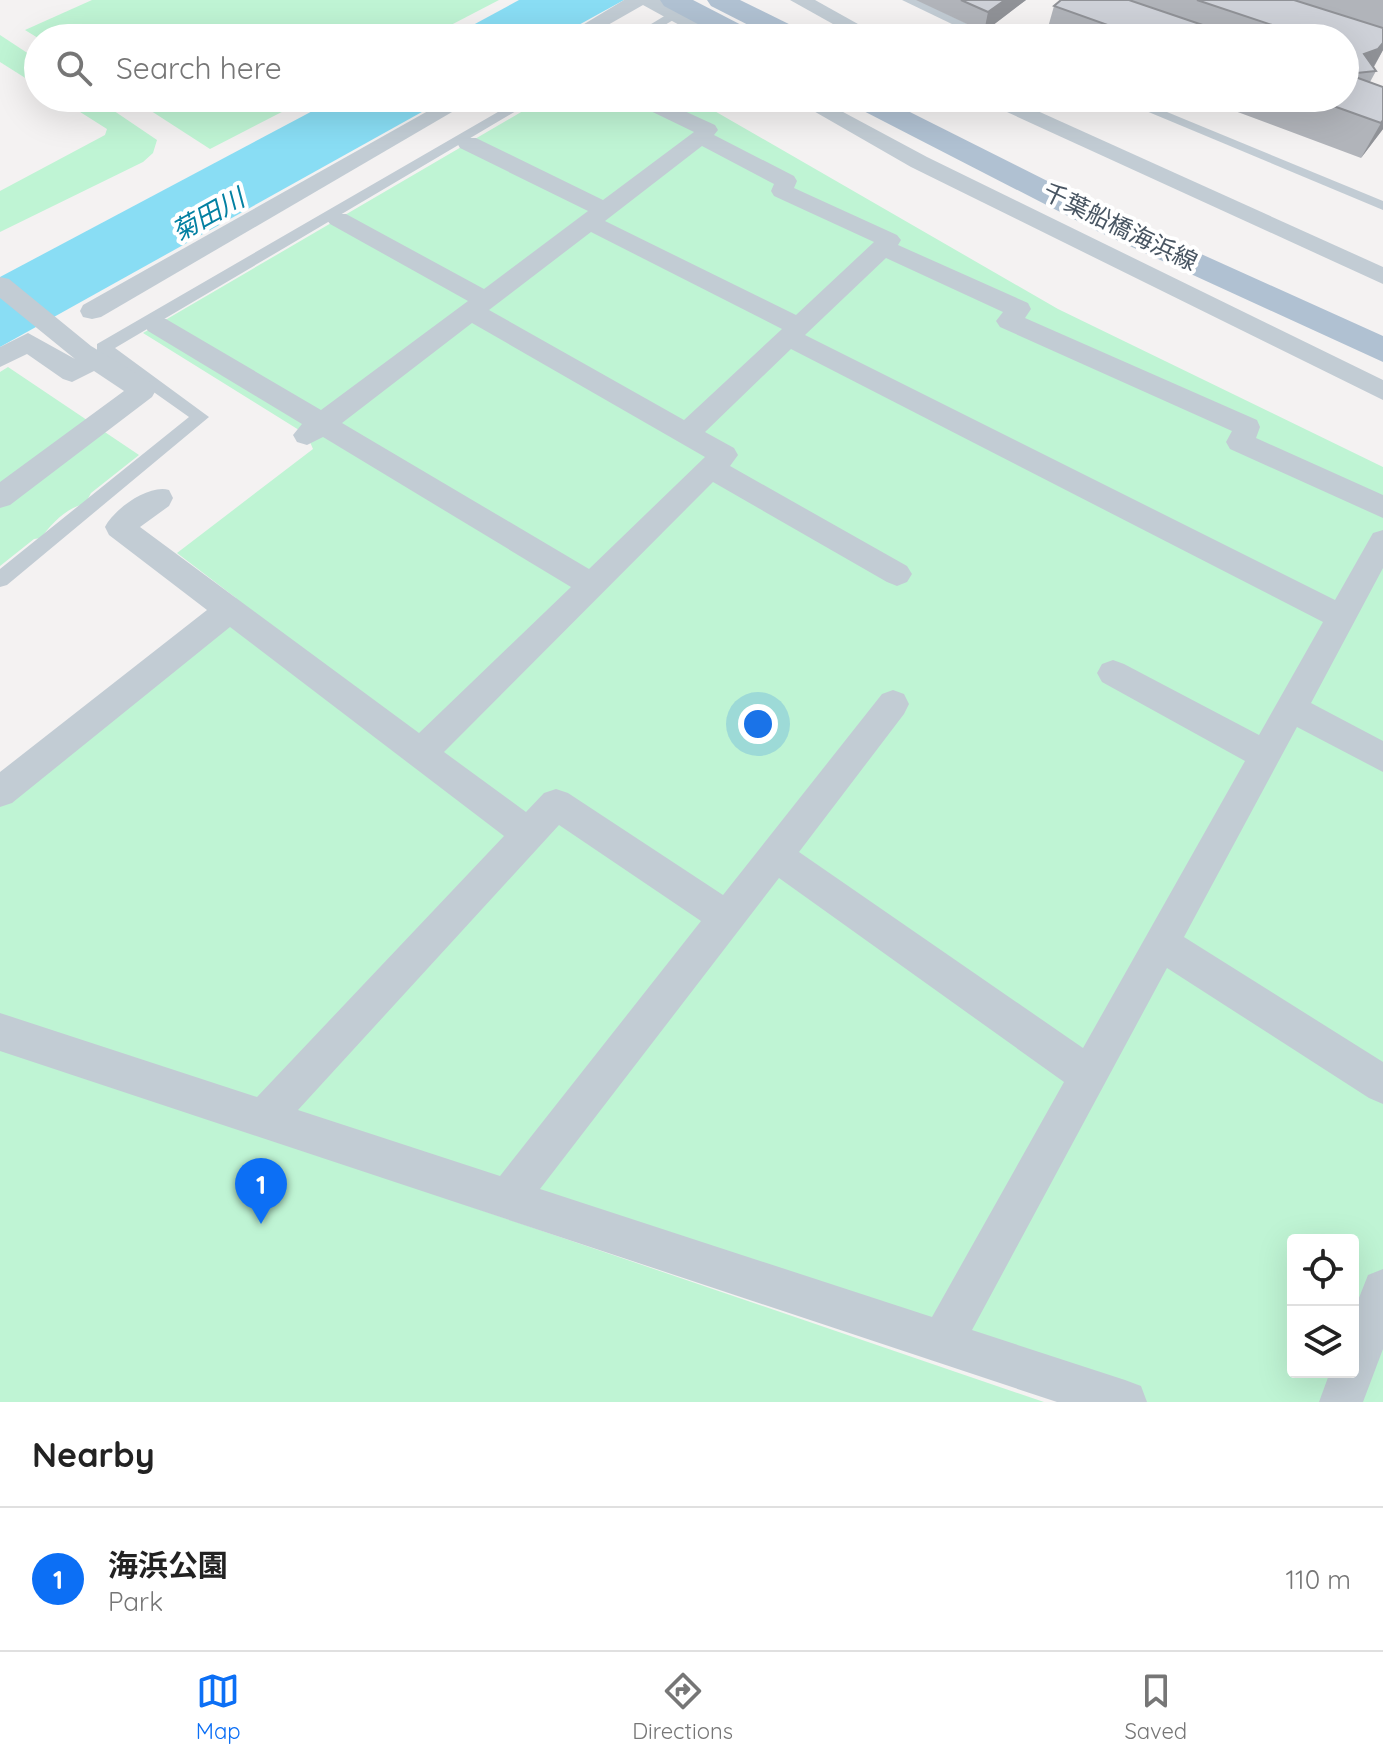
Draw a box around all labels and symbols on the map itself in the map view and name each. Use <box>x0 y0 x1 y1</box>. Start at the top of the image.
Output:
street label: 千葉船橋海浜線 <box>1038 176 1203 276</box>
water label: 菊田川 <box>166 180 252 248</box>
your location <box>738 704 778 744</box>
pin: 1 <box>235 1158 287 1224</box>

